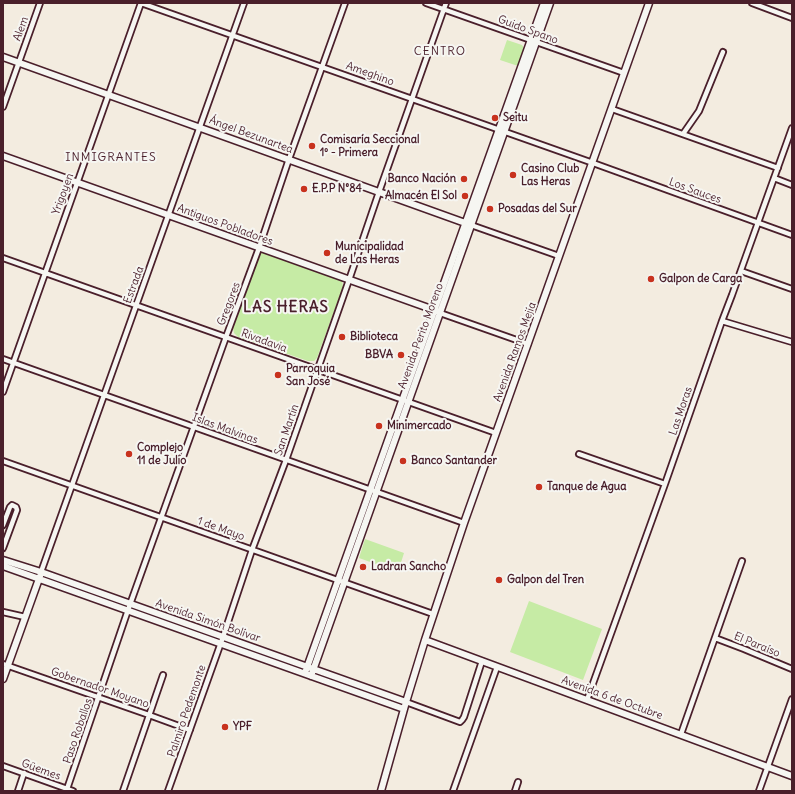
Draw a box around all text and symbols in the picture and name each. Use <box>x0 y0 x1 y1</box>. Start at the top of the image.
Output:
street label: Guido Spano <box>496 13 560 47</box>
street label: Alem <box>11 15 31 43</box>
district label: CENTRO <box>414 45 466 59</box>
street label: Ameghino <box>344 59 396 89</box>
place label: Seitu <box>503 111 528 125</box>
marker: Seitu <box>490 113 500 123</box>
street label: Ángel Bezunartea <box>207 114 295 156</box>
place label: Comisaría Seccional 1º - Primera <box>320 133 419 159</box>
marker: Comisaría Seccional 1º - Primera <box>307 141 317 151</box>
district label: INMIGRANTES <box>65 151 157 165</box>
place label: Casino Club Las Heras <box>521 162 579 188</box>
marker: Casino Club Las Heras <box>508 170 518 180</box>
street label: Yrigoyen <box>49 171 77 217</box>
place label: Banco Nación <box>387 172 456 186</box>
marker: Banco Nación <box>459 174 469 184</box>
street label: Los Sauces <box>667 175 723 207</box>
place label: E.P.P N°84 <box>312 182 362 196</box>
marker: E.P.P N°84 <box>299 184 309 194</box>
place label: Almacén El Sol <box>385 189 457 203</box>
marker: Almacén El Sol <box>460 191 470 201</box>
street label: Antiguos Pobladores <box>175 202 275 248</box>
place label: Posadas del Sur <box>498 202 577 216</box>
marker: Posadas del Sur <box>485 204 495 214</box>
place label: Municipalidad de Las Heras <box>335 240 404 266</box>
marker: Municipalidad de Las Heras <box>322 248 332 258</box>
street label: Estrada <box>121 265 147 305</box>
place label: Galpon de Carga <box>659 272 742 286</box>
marker: Galpon de Carga <box>646 274 656 284</box>
street label: Gregores <box>215 280 243 328</box>
street label: Avenida Perito Moreno <box>396 281 446 391</box>
district label: LAS HERAS <box>243 299 329 317</box>
street label: Avenida Ramos Mejía <box>491 300 539 404</box>
street label: Rivadavia <box>239 327 289 355</box>
place label: Biblioteca <box>350 330 398 344</box>
marker: Biblioteca <box>337 332 347 342</box>
place label: BBVA <box>365 348 393 362</box>
marker: BBVA <box>396 350 406 360</box>
place label: Parroquia San José <box>286 362 335 388</box>
marker: Parroquia San José <box>273 370 283 380</box>
street label: Las Moras <box>667 385 695 437</box>
street label: San Martín <box>272 403 302 457</box>
street label: Islas Malvinas <box>190 411 260 447</box>
place label: Minimercado <box>387 419 452 433</box>
marker: Minimercado <box>374 421 384 431</box>
place label: Complejo 11 de Julio <box>137 441 186 467</box>
marker: Complejo 11 de Julio <box>124 449 134 459</box>
place label: Banco Santander <box>411 454 497 468</box>
marker: Banco Santander <box>398 456 408 466</box>
place label: Tanque de Agua <box>547 480 627 494</box>
marker: Tanque de Agua <box>534 482 544 492</box>
street label: 1 de Mayo <box>196 514 246 544</box>
place label: Ladran Sancho <box>371 560 446 574</box>
marker: Ladran Sancho <box>358 562 368 572</box>
place label: Galpon del Tren <box>507 573 584 587</box>
marker: Galpon del Tren <box>494 575 504 585</box>
street label: Avenida Simón Bolívar <box>154 597 262 645</box>
street label: El Paraíso <box>732 630 782 660</box>
street label: Palmiro Pedemonte <box>165 663 209 759</box>
street label: Gobernador Moyano <box>49 665 151 711</box>
street label: Avenida 6 de Octubre <box>560 674 664 722</box>
street label: Paso Roballos <box>61 697 95 765</box>
place label: YPF <box>233 720 252 734</box>
marker: YPF <box>220 722 230 732</box>
street label: Güemes <box>20 757 62 783</box>

